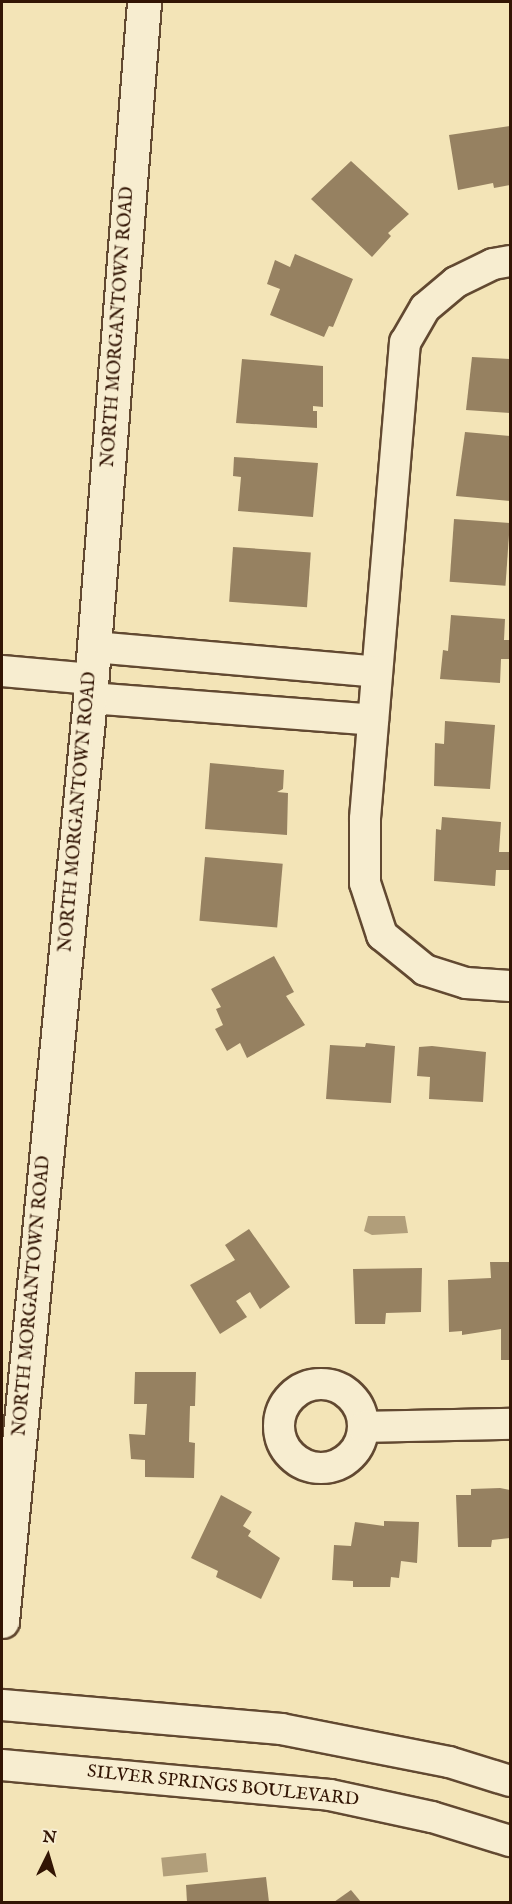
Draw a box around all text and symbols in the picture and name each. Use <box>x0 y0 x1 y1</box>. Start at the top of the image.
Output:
street label: NORTH MORGANTOWN ROAD <box>98 186 140 468</box>
street label: NORTH MORGANTOWN ROAD <box>56 671 102 953</box>
street label: NORTH MORGANTOWN ROAD <box>10 1155 56 1437</box>
street label: SILVER SPRINGS BOULEVARD <box>86 1762 360 1812</box>
north arrow <box>18 1826 78 1886</box>
text: N <box>42 1828 57 1849</box>

